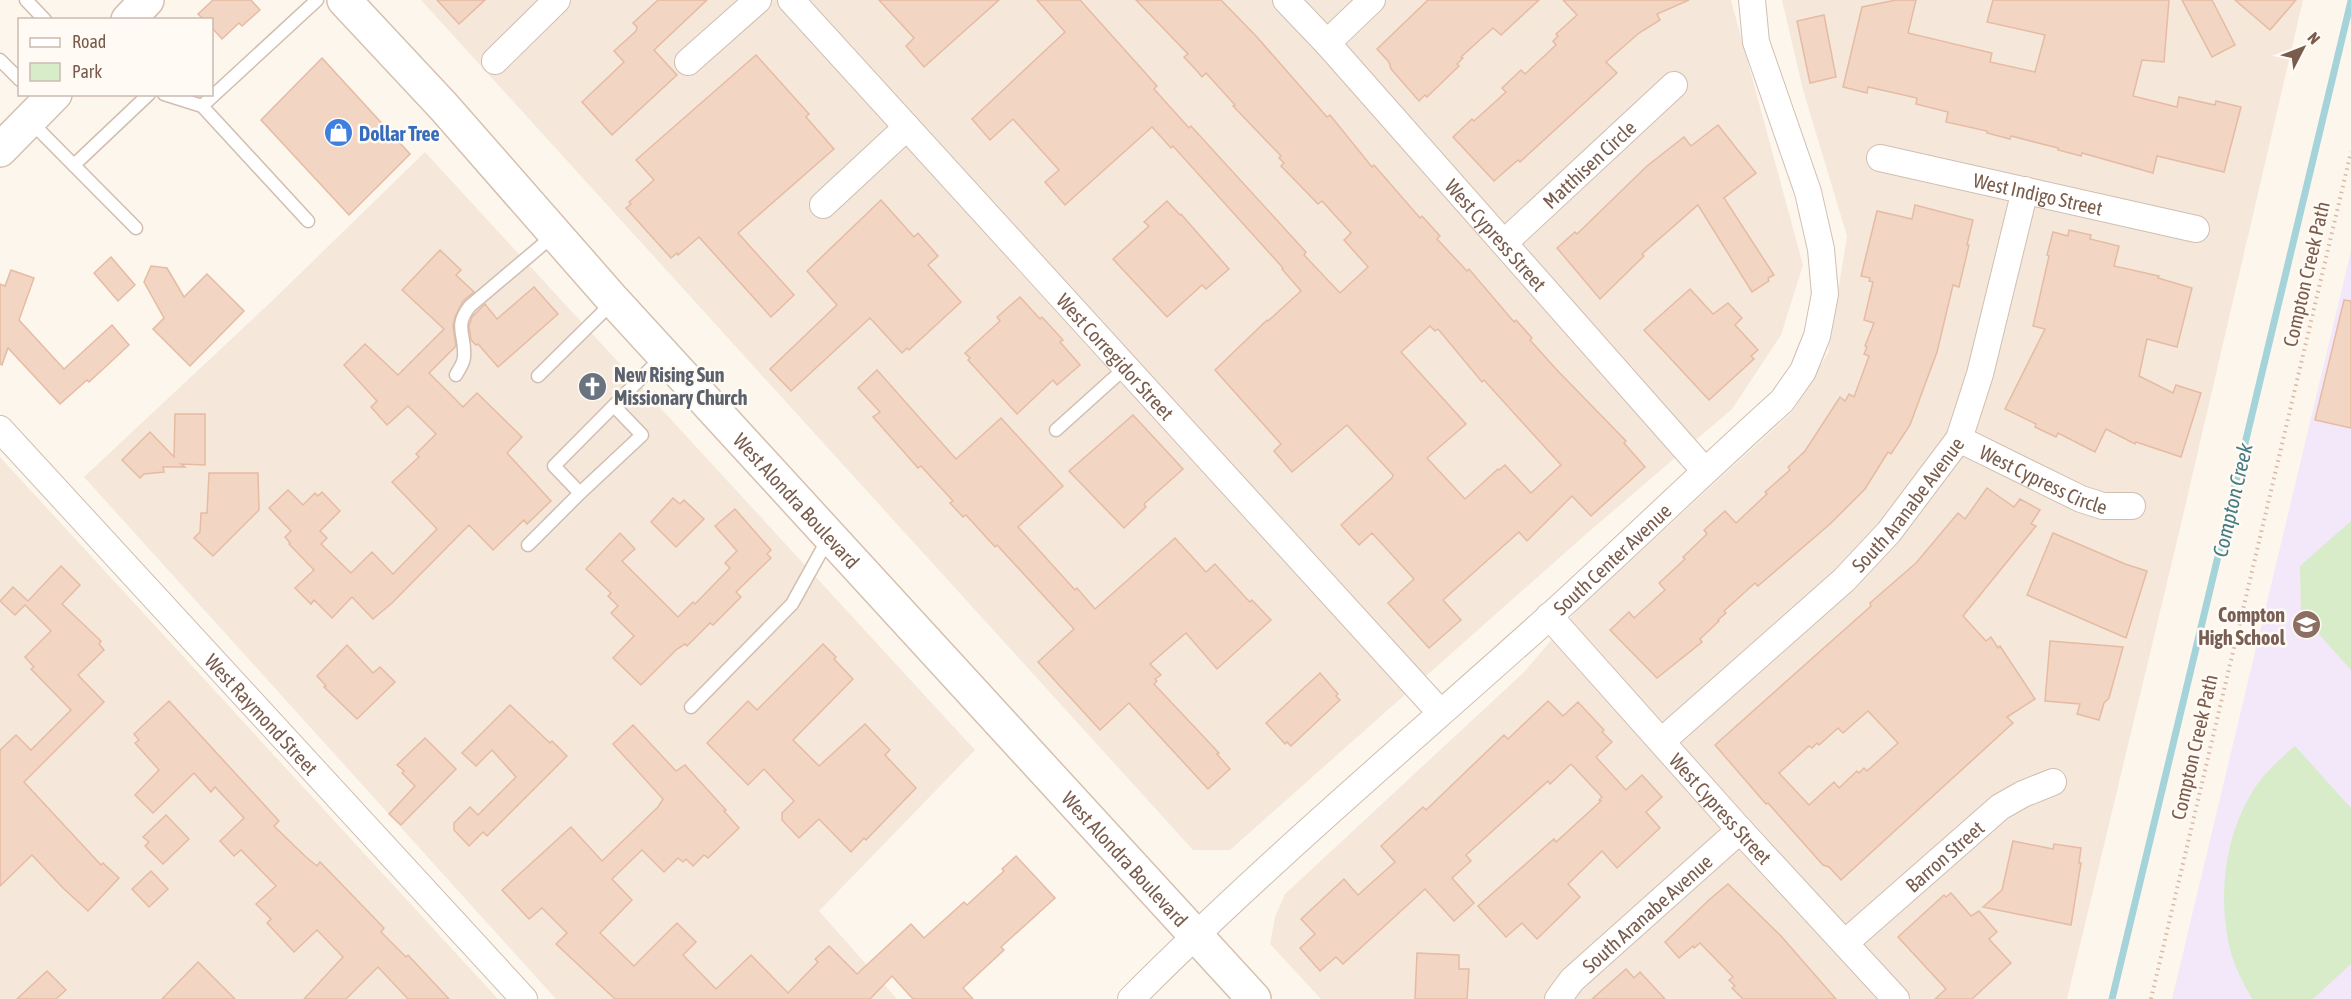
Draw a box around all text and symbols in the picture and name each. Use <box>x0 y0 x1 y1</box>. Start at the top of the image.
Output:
legend <box>18 18 213 96</box>
north arrow <box>2273 18 2333 78</box>
text: N <box>2304 28 2324 47</box>
text: Road <box>72 31 106 52</box>
text: Park <box>72 61 102 82</box>
street label: Matthisen Circle <box>1538 115 1640 213</box>
shop icon: Dollar Tree <box>322 117 354 149</box>
place label: Dollar Tree <box>359 122 440 145</box>
street label: West Indigo Street <box>1971 168 2105 219</box>
street label: West Cypress Street <box>1441 174 1552 295</box>
street label: Compton Creek Path <box>2278 199 2334 349</box>
street label: West Corregidor Street <box>1052 288 1179 424</box>
place label: New Rising Sun Missionary Church <box>614 363 747 409</box>
church icon: New Rising Sun Missionary Church <box>577 370 609 402</box>
street label: West Alondra Boulevard <box>729 428 864 573</box>
street label: South Aranabe Avenue <box>1847 432 1968 576</box>
street label: West Cypress Circle <box>1976 440 2110 518</box>
water label: Compton Creek <box>2207 440 2257 559</box>
street label: South Center Avenue <box>1548 498 1675 619</box>
place label: Compton High School <box>2198 603 2286 649</box>
school or university icon: Compton High School <box>2290 609 2322 641</box>
street label: West Raymond Street <box>201 649 323 779</box>
street label: Compton Creek Path <box>2166 672 2222 822</box>
street label: West Cypress Street <box>1665 748 1777 869</box>
street label: West Alondra Boulevard <box>1058 786 1193 931</box>
street label: Barron Street <box>1900 815 1988 896</box>
street label: South Aranabe Avenue <box>1577 849 1716 977</box>

